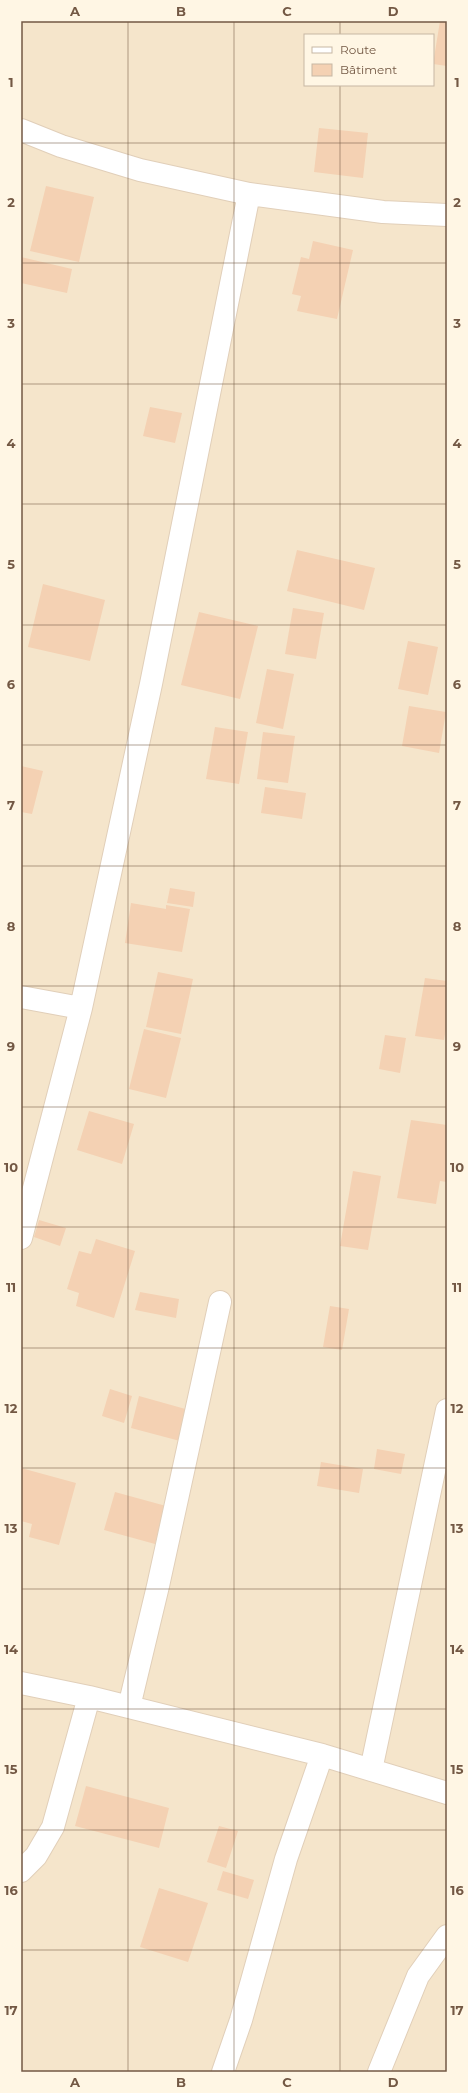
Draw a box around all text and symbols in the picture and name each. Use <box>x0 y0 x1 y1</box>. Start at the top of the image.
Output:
text: A <box>69 3 81 19</box>
text: B <box>176 3 186 19</box>
text: C <box>282 3 292 19</box>
text: D <box>388 3 399 19</box>
legend <box>304 34 434 86</box>
text: Route <box>340 42 376 57</box>
text: Bâtiment <box>340 62 397 77</box>
text: 1 <box>8 74 14 90</box>
text: 1 <box>454 74 460 90</box>
text: 2 <box>7 194 15 210</box>
text: 2 <box>453 194 461 210</box>
text: 3 <box>6 315 15 331</box>
text: 3 <box>452 315 461 331</box>
text: 4 <box>7 435 16 451</box>
text: 4 <box>453 435 462 451</box>
text: 5 <box>7 556 15 572</box>
text: 5 <box>453 556 461 572</box>
text: 6 <box>7 676 16 692</box>
text: 6 <box>453 676 462 692</box>
text: 7 <box>7 797 15 813</box>
text: 7 <box>453 797 461 813</box>
text: 8 <box>7 918 16 934</box>
text: 8 <box>453 918 462 934</box>
text: 9 <box>7 1038 15 1054</box>
text: 9 <box>453 1038 461 1054</box>
text: 10 <box>4 1159 18 1175</box>
text: 10 <box>450 1159 464 1175</box>
text: 11 <box>6 1279 16 1295</box>
text: 11 <box>452 1279 462 1295</box>
text: 12 <box>5 1400 18 1416</box>
text: 12 <box>451 1400 464 1416</box>
text: 13 <box>5 1520 18 1536</box>
text: 13 <box>451 1520 464 1536</box>
text: 14 <box>4 1641 18 1657</box>
text: 14 <box>450 1641 464 1657</box>
text: 15 <box>5 1761 18 1777</box>
text: 15 <box>451 1761 464 1777</box>
text: 16 <box>4 1882 18 1898</box>
text: 16 <box>450 1882 464 1898</box>
text: 17 <box>4 2002 18 2018</box>
text: 17 <box>450 2002 464 2018</box>
text: A <box>69 2074 81 2090</box>
text: B <box>176 2074 186 2090</box>
text: C <box>282 2074 292 2090</box>
text: D <box>388 2074 399 2090</box>

